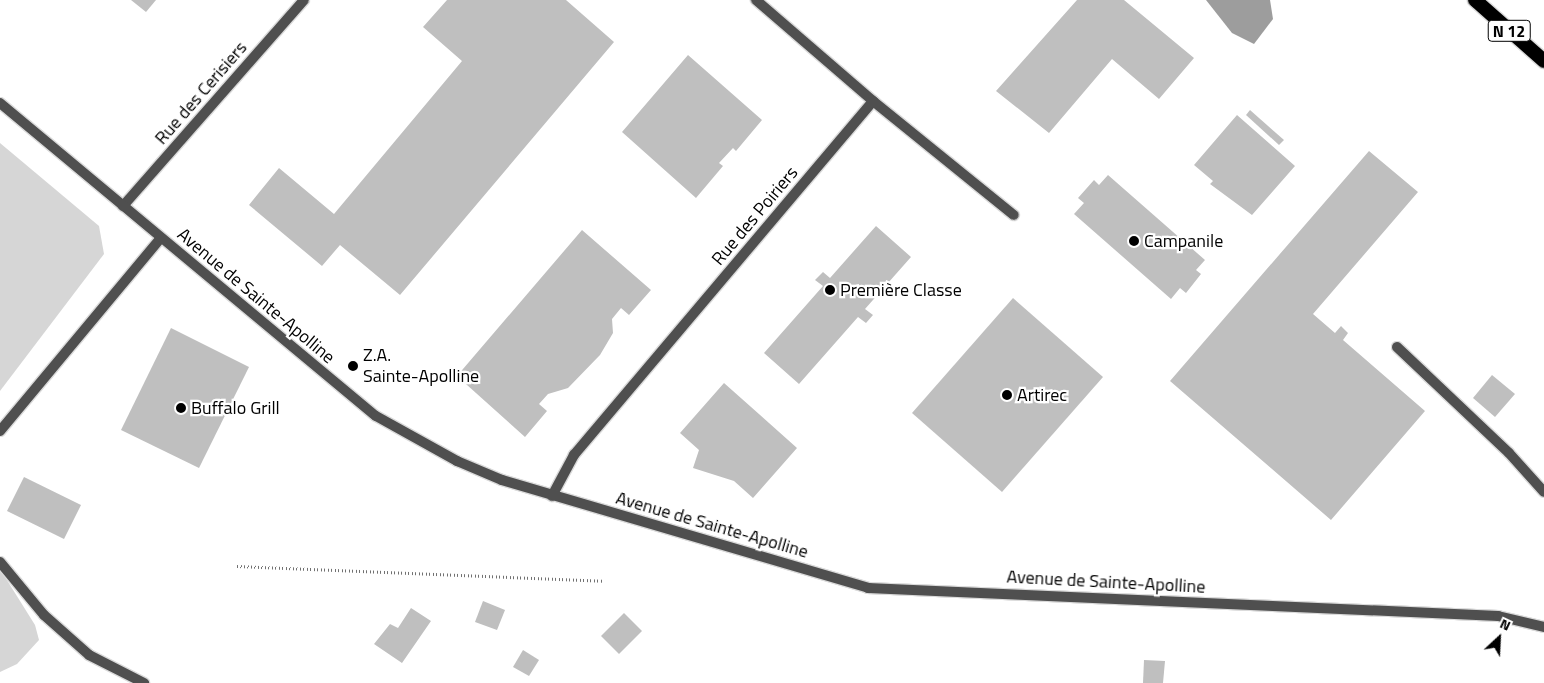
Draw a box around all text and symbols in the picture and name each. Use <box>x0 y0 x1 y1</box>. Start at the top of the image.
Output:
road number: N 12 <box>1486 18 1532 44</box>
street label: Rue des Cerisiers <box>150 37 252 149</box>
street label: Rue des Poiriers <box>707 162 803 270</box>
street label: Avenue de Sainte-Apolline <box>173 224 339 368</box>
place label: Campanile <box>1144 230 1223 252</box>
marker: Campanile <box>1128 235 1140 247</box>
place label: Première Classe <box>840 279 962 301</box>
marker: Première Classe <box>824 284 836 296</box>
place label: Z.A. Sainte-Apolline <box>363 345 479 388</box>
marker: Z.A. Sainte-Apolline <box>347 360 359 372</box>
place label: Artirec <box>1017 384 1067 406</box>
marker: Artirec <box>1001 389 1013 401</box>
place label: Buffalo Grill <box>191 397 280 419</box>
marker: Buffalo Grill <box>175 402 187 414</box>
street label: Avenue de Sainte-Apolline <box>613 487 811 563</box>
street label: Avenue de Sainte-Apolline <box>1006 566 1206 598</box>
text: N <box>1497 612 1514 636</box>
north arrow <box>1474 613 1524 663</box>

